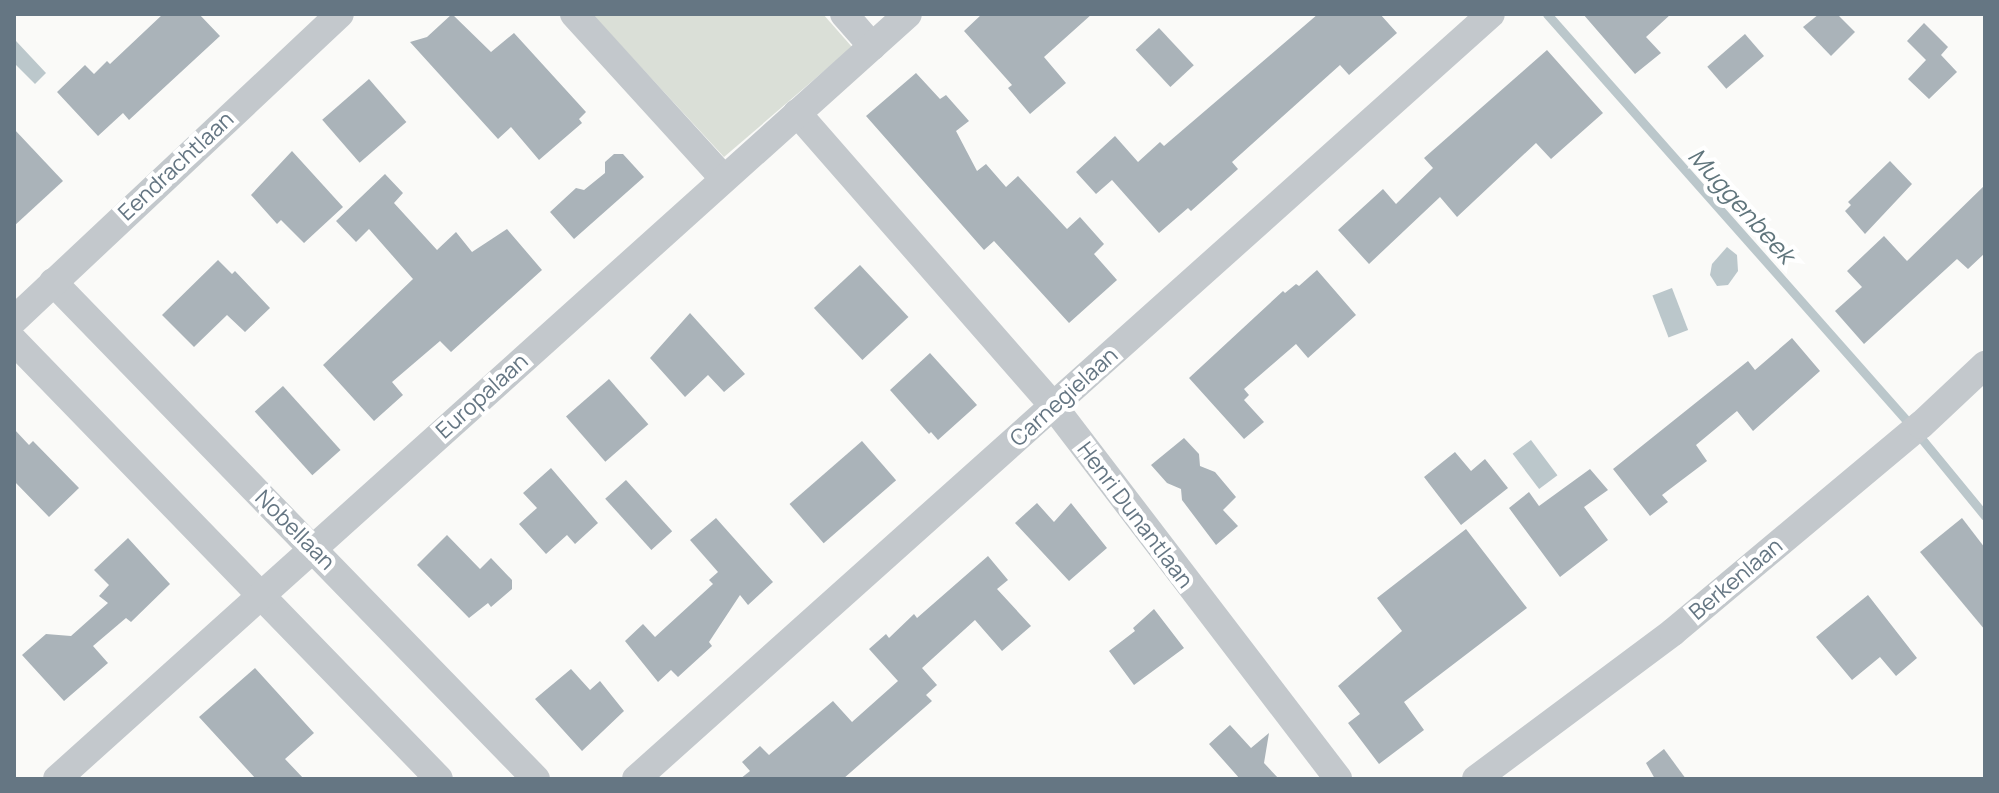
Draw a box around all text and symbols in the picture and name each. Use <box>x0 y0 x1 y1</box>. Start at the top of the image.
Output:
street label: Eendrachtlaan <box>113 106 239 226</box>
water label: Muggenbeek <box>1683 142 1801 268</box>
street label: Carnegielaan <box>1005 342 1123 452</box>
street label: Europalaan <box>431 348 533 444</box>
street label: Henri Dunantlaan <box>1072 437 1198 593</box>
street label: Nobellaan <box>250 485 340 575</box>
street label: Berkenlaan <box>1684 533 1788 625</box>

